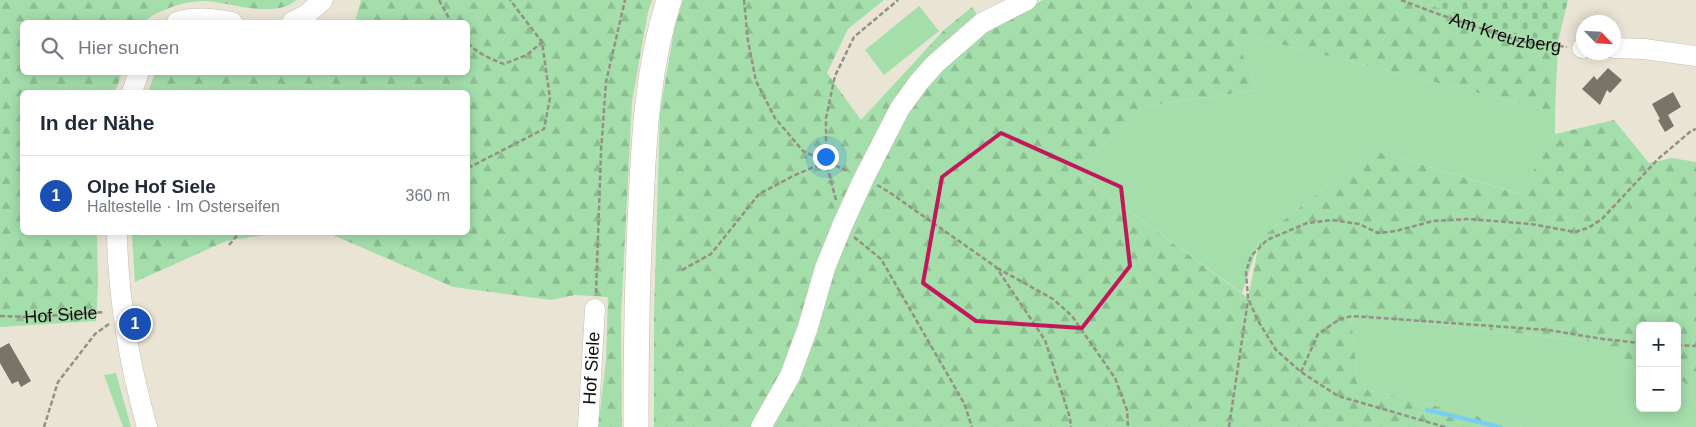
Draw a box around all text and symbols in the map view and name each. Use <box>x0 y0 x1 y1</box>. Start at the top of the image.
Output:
street label: Am Kreuzberg <box>1447 9 1563 56</box>
north arrow <box>1576 15 1621 60</box>
search box <box>20 20 470 75</box>
icon: search <box>38 34 66 62</box>
text: Hier suchen <box>78 37 179 58</box>
text: In der Nähe <box>40 111 154 134</box>
your location <box>813 144 839 170</box>
text: Olpe Hof Siele <box>87 176 216 197</box>
text: 1 <box>52 187 60 204</box>
text: 360 m <box>406 187 450 204</box>
text: Haltestelle · Im Osterseifen <box>87 198 280 215</box>
street label: Hof Siele <box>24 303 98 327</box>
pin: 1 <box>119 305 151 343</box>
map controls <box>1636 322 1681 412</box>
button: + <box>1636 322 1681 367</box>
street label: Hof Siele <box>579 331 604 405</box>
button: − <box>1636 367 1681 412</box>

